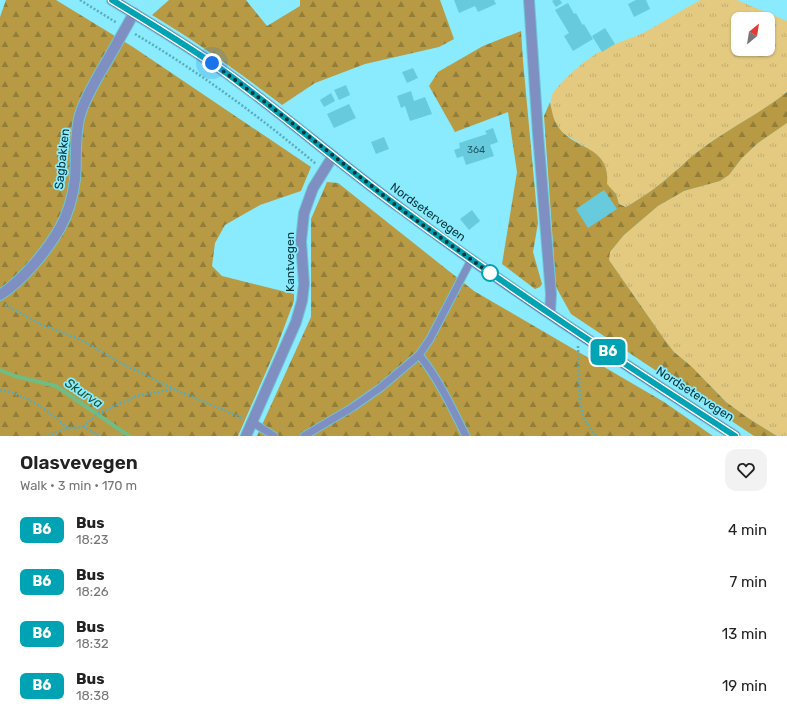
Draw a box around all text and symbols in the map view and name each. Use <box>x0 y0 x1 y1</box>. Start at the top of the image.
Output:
north arrow <box>731 12 775 56</box>
map controls <box>731 12 775 56</box>
your location <box>202 53 222 73</box>
street label: Sagbakken <box>52 128 72 190</box>
house number: 364 <box>467 144 485 156</box>
street label: Nordsetervegen <box>388 180 468 244</box>
street label: Kantvegen <box>283 232 297 292</box>
unlabelled marker <box>481 264 499 282</box>
line badge: B6 <box>590 339 626 365</box>
text: B6 <box>599 343 617 360</box>
street label: Nordsetervegen <box>653 364 737 424</box>
water label: Skurva <box>62 375 106 411</box>
button: heart <box>725 449 767 491</box>
text: Olasvevegen <box>20 451 138 474</box>
text: Walk · 3 min · 170 m <box>20 478 137 493</box>
text: Bus <box>76 514 104 532</box>
text: B6 <box>33 521 51 538</box>
text: 4 min <box>728 521 767 539</box>
text: 18:23 <box>76 532 109 547</box>
text: Bus <box>76 566 104 584</box>
text: B6 <box>33 573 51 590</box>
text: 7 min <box>730 573 767 591</box>
text: 18:26 <box>76 584 109 599</box>
text: Bus <box>76 618 104 636</box>
text: B6 <box>33 625 51 642</box>
text: 13 min <box>722 625 767 643</box>
text: 18:32 <box>76 636 109 651</box>
text: Bus <box>76 670 104 688</box>
text: B6 <box>33 677 51 694</box>
text: 19 min <box>722 677 767 695</box>
text: 18:38 <box>76 688 109 703</box>

